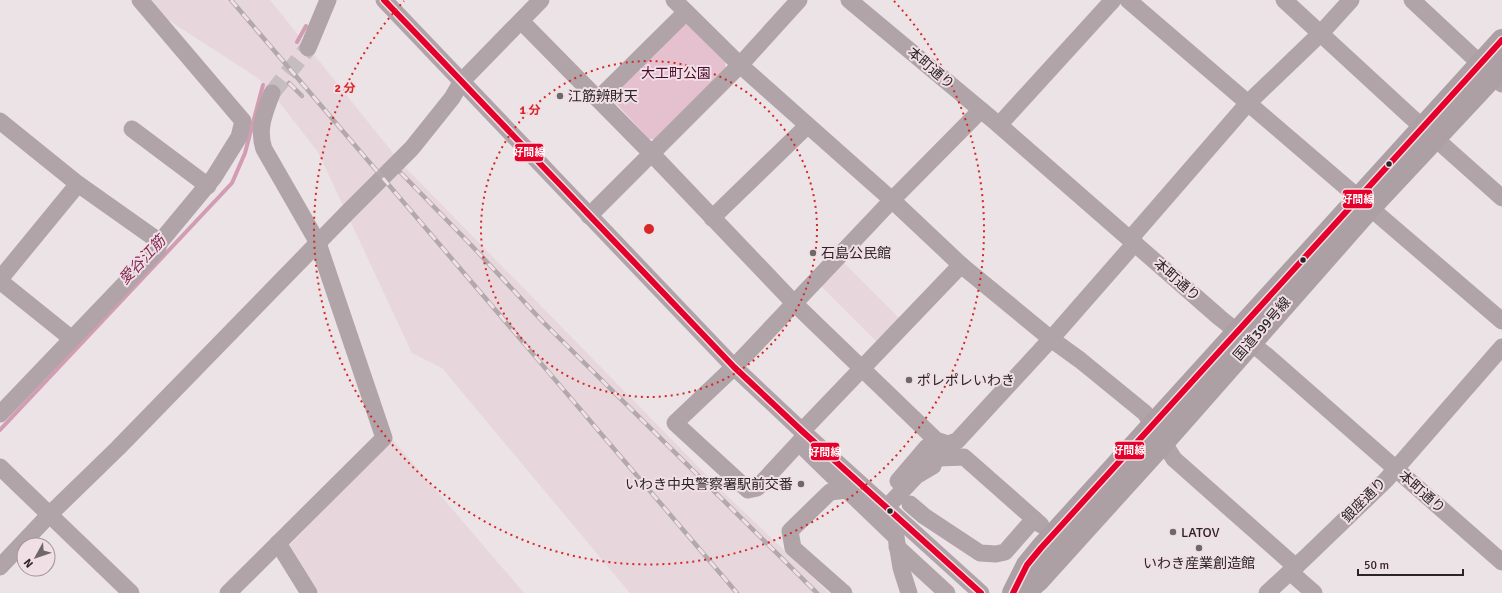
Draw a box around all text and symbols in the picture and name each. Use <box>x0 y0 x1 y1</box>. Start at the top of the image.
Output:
street label: 本町通り <box>904 43 958 93</box>
park label: 大工町公園 <box>641 65 711 82</box>
text: 2 分 <box>334 81 356 96</box>
place label: 江筋辨財天 <box>568 88 638 105</box>
marker: 江筋辨財天 <box>555 91 565 101</box>
text: 1 分 <box>519 103 541 118</box>
line badge: 好間線 <box>514 143 544 162</box>
text: 好間線 <box>513 146 546 159</box>
unlabelled marker <box>1384 159 1394 169</box>
line badge: 好間線 <box>1342 189 1373 209</box>
text: 好間線 <box>1342 193 1375 206</box>
centre of rings <box>642 222 656 236</box>
water label: 愛谷江筋 <box>115 230 170 288</box>
place label: 石島公民館 <box>821 245 891 262</box>
marker: 石島公民館 <box>808 248 818 258</box>
street label: 本町通り <box>1150 255 1204 305</box>
unlabelled marker <box>1298 255 1308 265</box>
street label: 国道399号線 <box>1230 294 1294 364</box>
place label: ポレポレいわき <box>917 372 1015 389</box>
marker: ポレポレいわき <box>904 375 914 385</box>
line badge: 好間線 <box>1114 441 1145 460</box>
line badge: 好間線 <box>810 442 840 461</box>
text: 好間線 <box>1113 444 1146 457</box>
text: 好間線 <box>809 446 842 459</box>
street label: 本町通り <box>1395 467 1449 517</box>
street label: 銀座通り <box>1338 474 1390 526</box>
place label: いわき中央警察署駅前交番 <box>625 476 793 493</box>
marker: いわき中央警察署駅前交番 <box>796 479 806 489</box>
unlabelled marker <box>885 506 895 516</box>
place label: LATOV <box>1181 524 1219 541</box>
marker: LATOV <box>1168 527 1178 537</box>
north arrow <box>16 537 56 577</box>
marker: いわき産業創造館 <box>1194 543 1204 553</box>
scale bar <box>1358 551 1463 577</box>
place label: いわき産業創造館 <box>1143 555 1255 572</box>
text: N <box>21 556 36 570</box>
text: 50 m <box>1364 558 1389 573</box>

